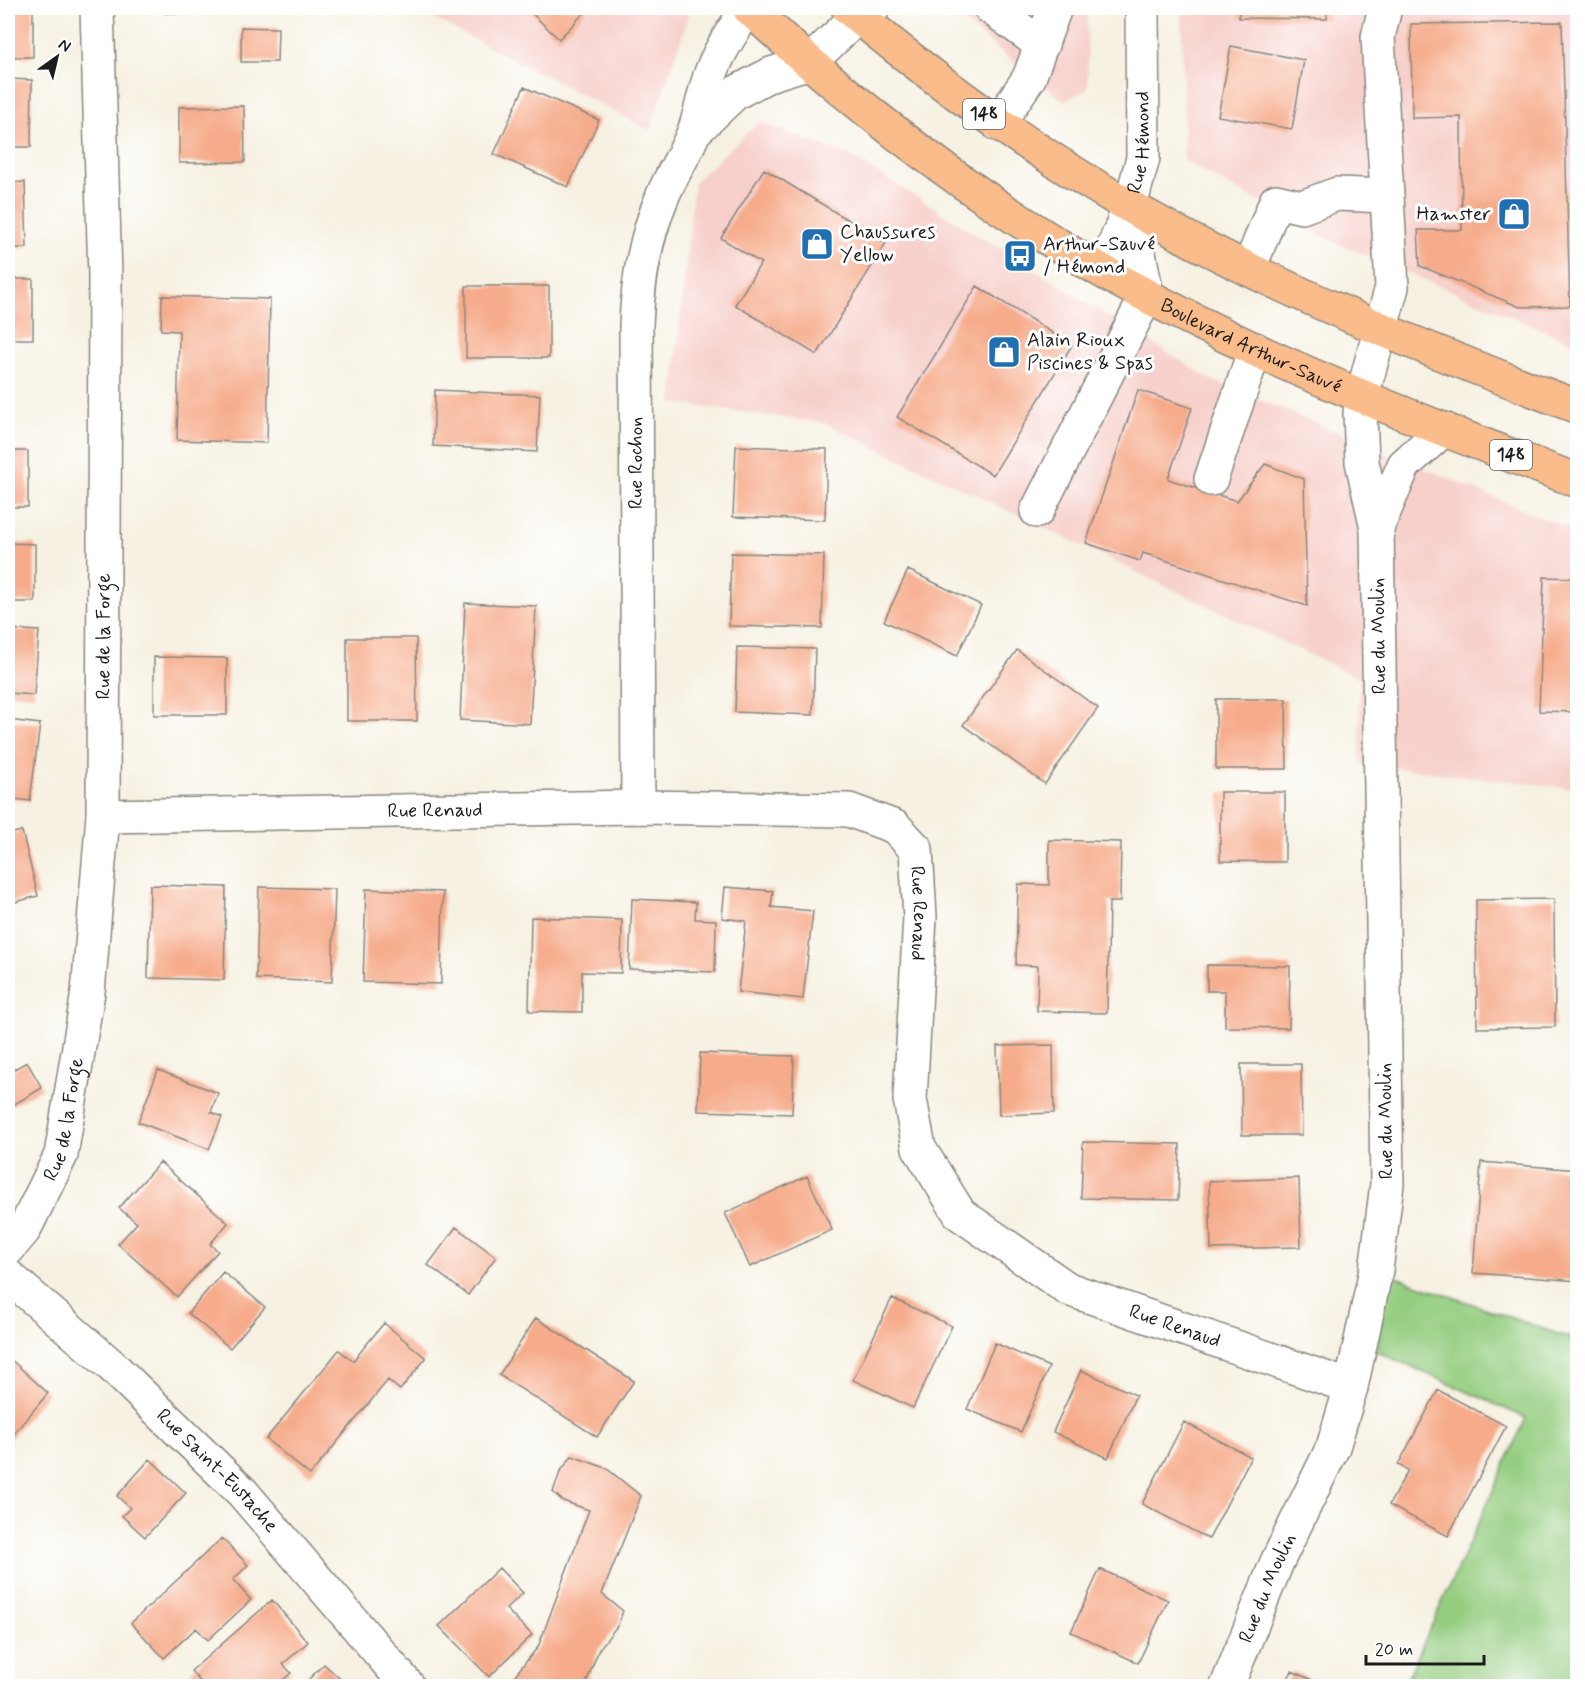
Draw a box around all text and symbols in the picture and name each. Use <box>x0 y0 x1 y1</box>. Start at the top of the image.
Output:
north arrow <box>27 27 87 87</box>
text: N <box>54 34 75 57</box>
street label: Rue Hémond <box>1120 91 1157 197</box>
road number: 148 <box>963 99 1005 129</box>
shop icon: Hamster <box>1496 196 1532 232</box>
place label: Hamster <box>1417 201 1491 228</box>
place label: Chaussures Yellow <box>840 219 935 269</box>
shop icon: Chaussures Yellow <box>799 226 835 262</box>
place label: Arthur-Sauvé / Hémond <box>1043 231 1155 281</box>
bus stop icon: Arthur-Sauvé / Hémond <box>1002 238 1038 274</box>
street label: Boulevard Arthur-Sauvé <box>1155 292 1346 400</box>
place label: Alain Rioux Piscines & Spas <box>1027 327 1153 377</box>
shop icon: Alain Rioux Piscines & Spas <box>986 334 1022 370</box>
street label: Rue Rochon <box>623 417 650 509</box>
road number: 148 <box>1490 440 1532 470</box>
street label: Rue de la Forge <box>90 573 119 699</box>
street label: Rue du Moulin <box>1364 577 1394 695</box>
street label: Rue Renaud <box>387 796 483 825</box>
street label: Rue Renaud <box>904 865 934 962</box>
street label: Rue de la Forge <box>37 1056 91 1186</box>
street label: Rue du Moulin <box>1371 1062 1401 1180</box>
street label: Rue Renaud <box>1125 1298 1224 1354</box>
street label: Rue Saint-Eustache <box>150 1403 285 1538</box>
street label: Rue du Moulin <box>1232 1529 1303 1647</box>
scale bar <box>1366 1628 1484 1666</box>
text: 20 m <box>1375 1638 1413 1662</box>

